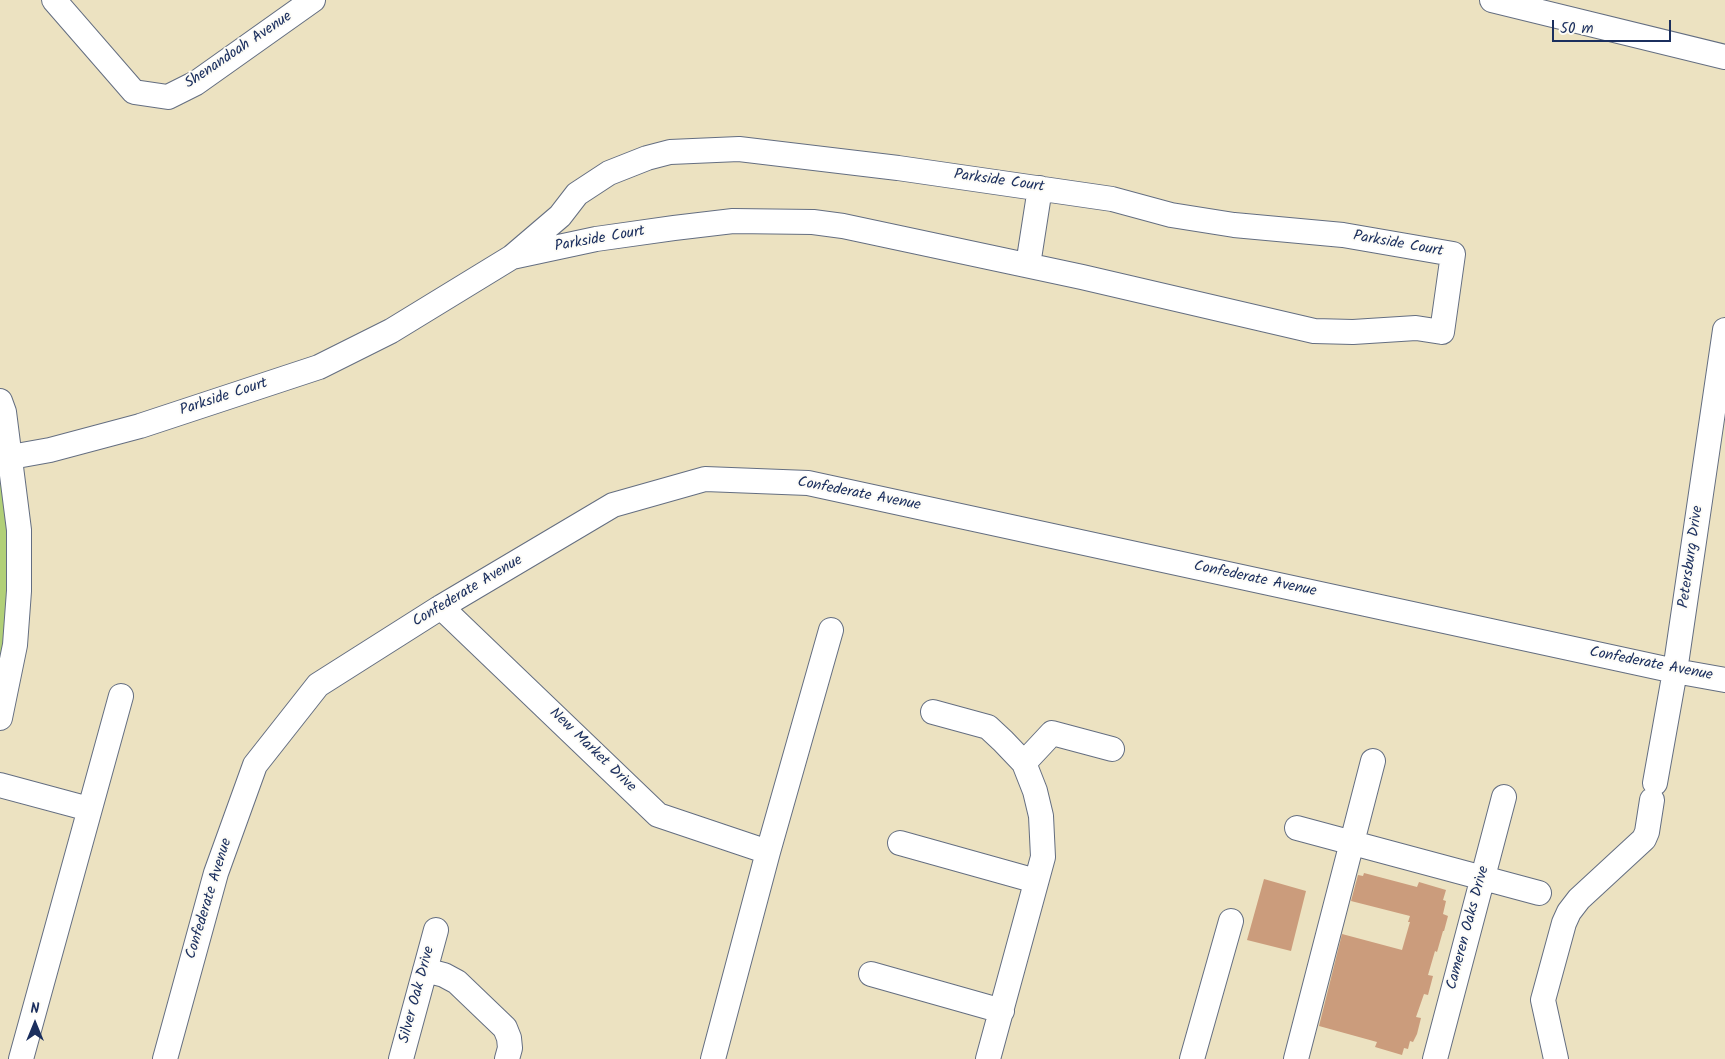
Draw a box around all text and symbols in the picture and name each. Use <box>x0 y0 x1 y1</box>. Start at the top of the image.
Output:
street label: Shenandoah Avenue <box>182 9 296 93</box>
scale bar <box>1555 10 1674 42</box>
text: 50 m <box>1560 17 1594 41</box>
street label: Parkside Court <box>953 167 1045 197</box>
street label: Parkside Court <box>554 223 646 257</box>
street label: Parkside Court <box>1352 228 1444 262</box>
street label: Parkside Court <box>178 375 270 421</box>
street label: Confederate Avenue <box>796 474 922 516</box>
street label: Petersburg Drive <box>1676 505 1708 609</box>
street label: Confederate Avenue <box>410 552 526 632</box>
street label: Confederate Avenue <box>1192 558 1318 602</box>
street label: Confederate Avenue <box>1588 644 1714 686</box>
street label: New Market Drive <box>545 705 639 797</box>
street label: Confederate Avenue <box>183 837 237 961</box>
street label: Cameren Oaks Drive <box>1444 864 1494 992</box>
street label: Silver Oak Drive <box>396 944 440 1046</box>
text: N <box>31 998 39 1020</box>
north arrow <box>10 999 60 1049</box>

